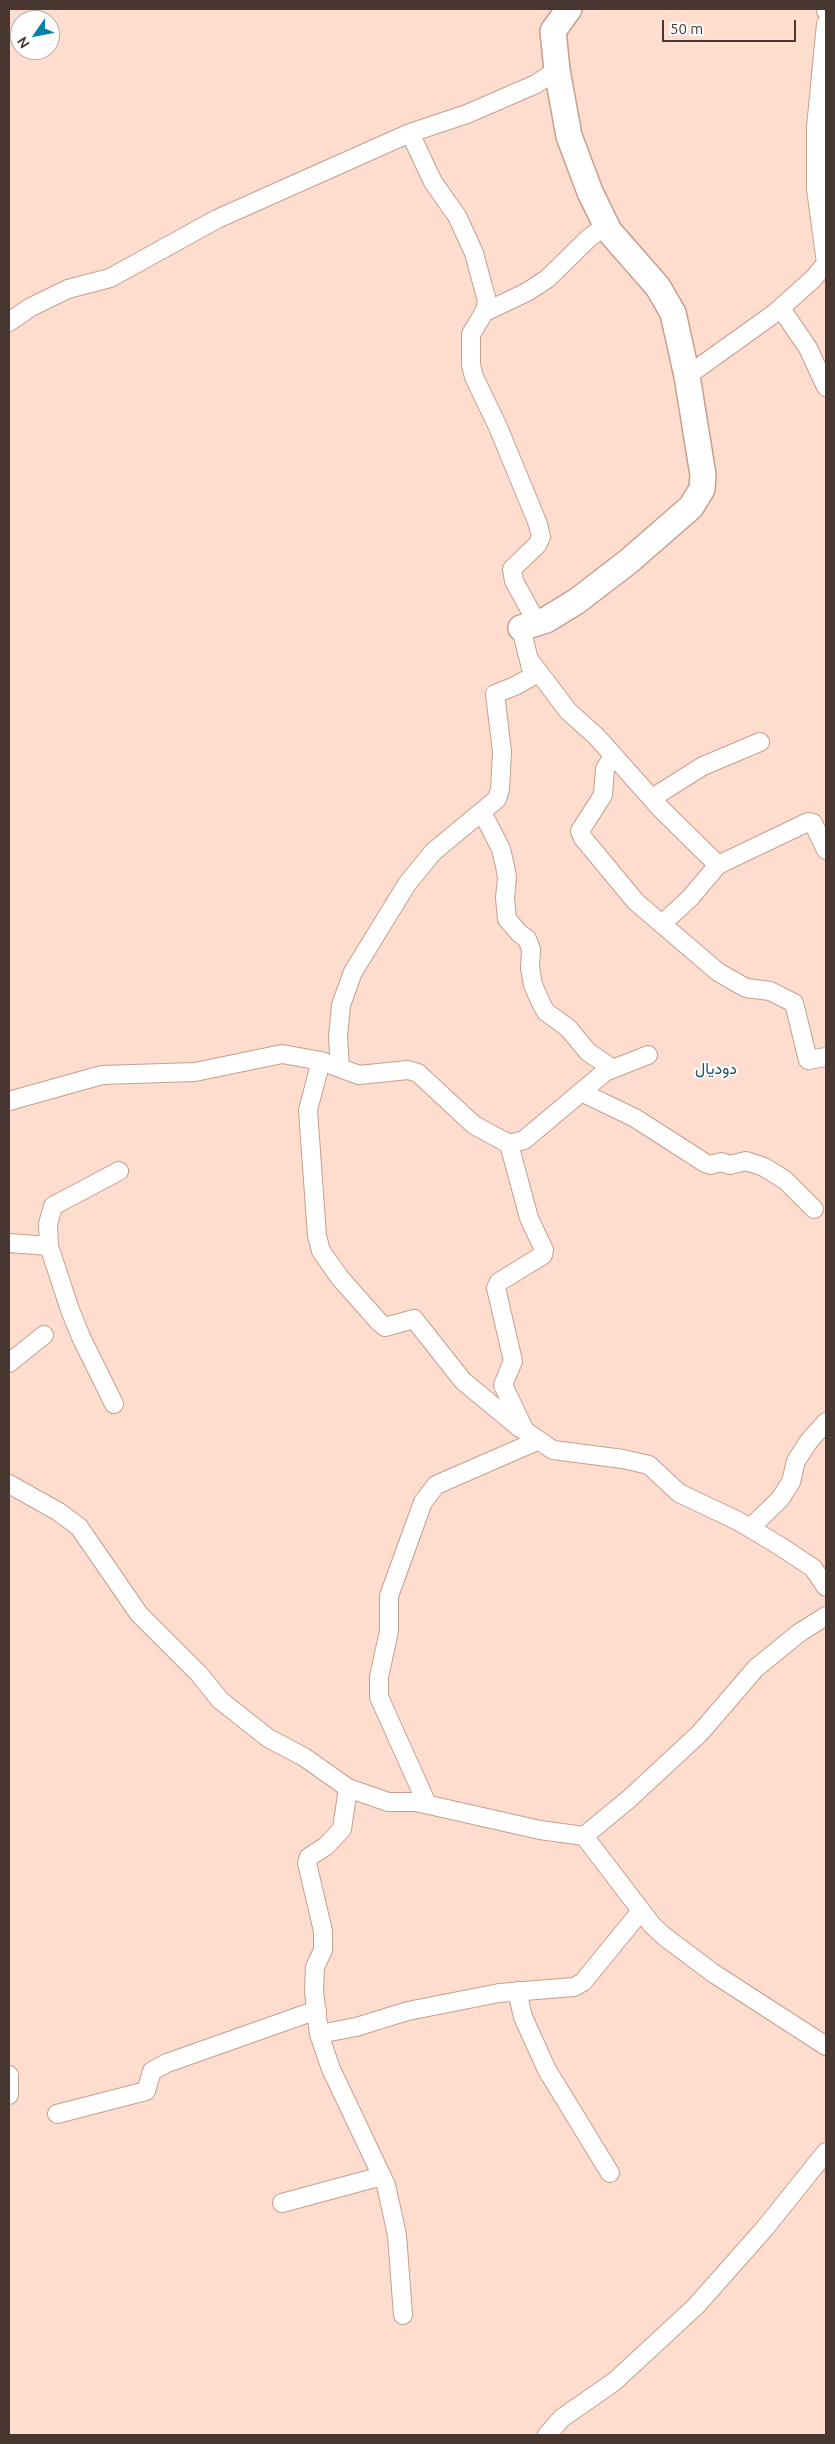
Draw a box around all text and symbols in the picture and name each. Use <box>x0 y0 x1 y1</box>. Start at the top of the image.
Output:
north arrow <box>10 10 60 60</box>
scale bar <box>665 10 799 42</box>
text: 50 m <box>670 20 703 37</box>
text: N <box>14 34 33 51</box>
district label: دودیال <box>695 1059 737 1079</box>

